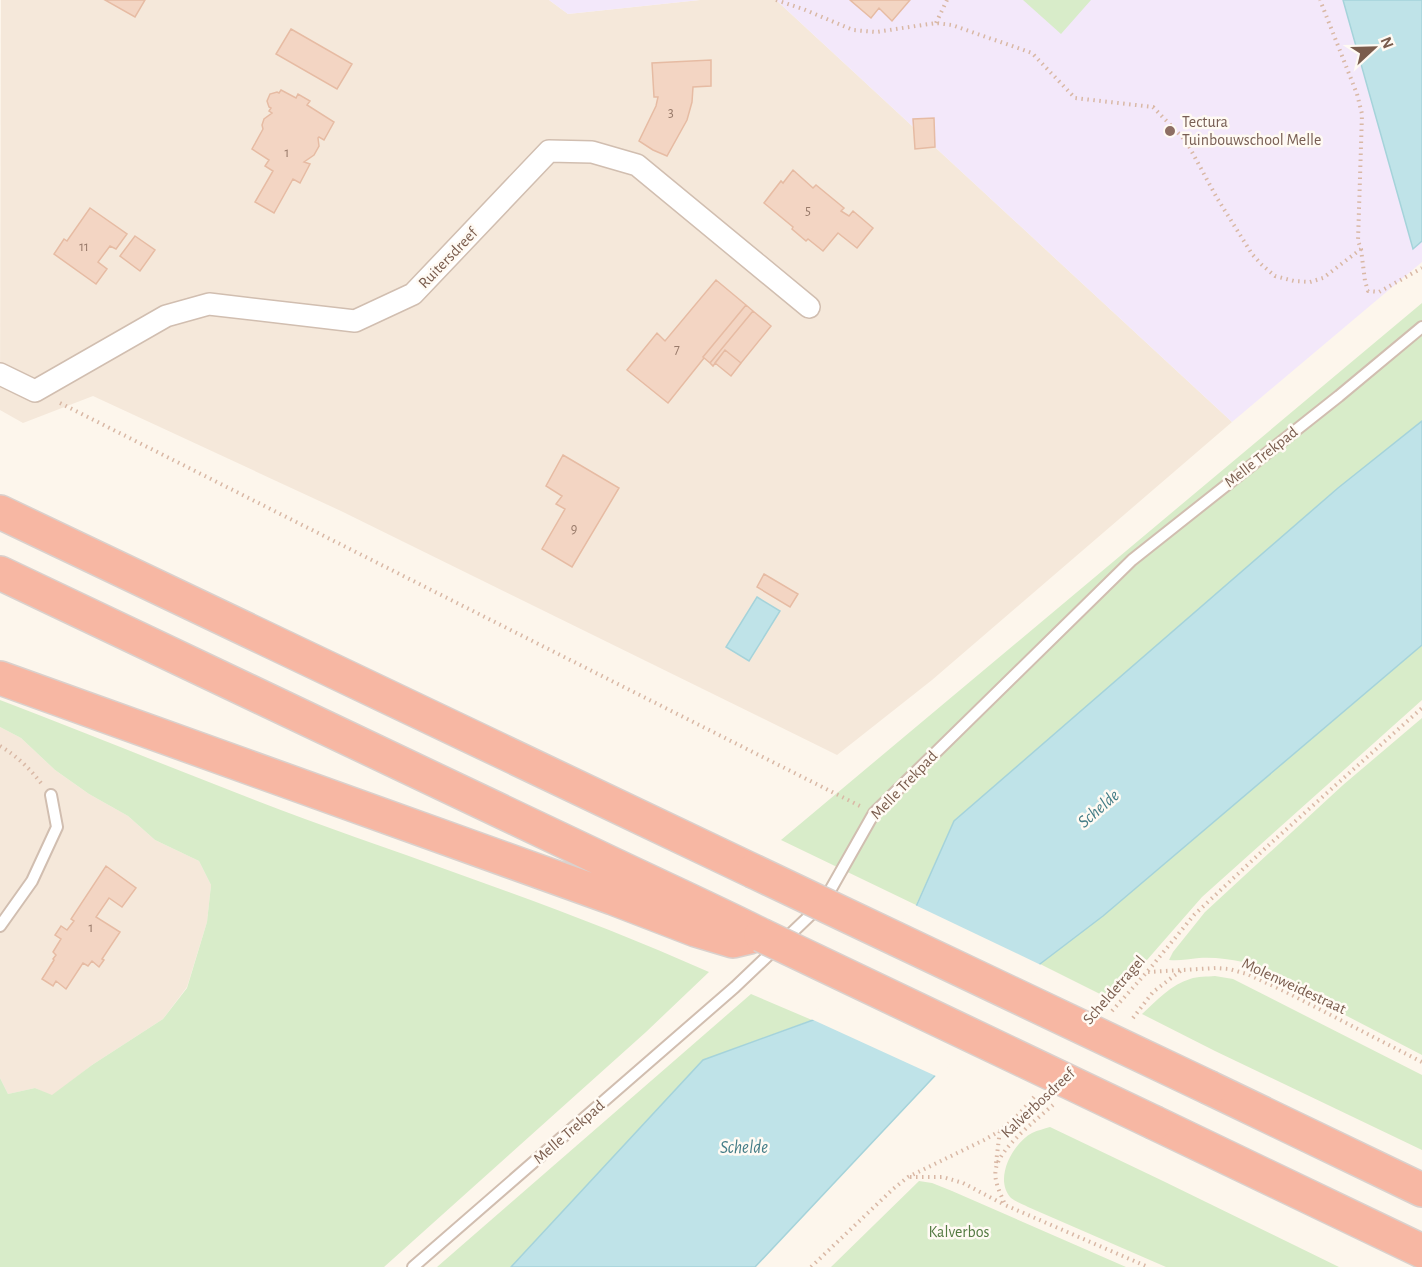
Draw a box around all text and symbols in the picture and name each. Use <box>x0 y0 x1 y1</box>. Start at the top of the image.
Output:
north arrow <box>1344 18 1404 78</box>
text: N <box>1377 35 1396 51</box>
house number: 3 <box>668 106 674 120</box>
place label: Tectura Tuinbouwschool Melle <box>1182 114 1321 148</box>
marker: Tectura Tuinbouwschool Melle <box>1163 124 1177 138</box>
house number: 1 <box>285 146 289 160</box>
house number: 5 <box>805 204 811 218</box>
street label: Ruitersdreef <box>416 224 481 291</box>
house number: 11 <box>79 240 89 254</box>
house number: 7 <box>674 342 680 356</box>
street label: Melle Trekpad <box>1221 424 1301 490</box>
house number: 9 <box>571 522 577 536</box>
street label: Melle Trekpad <box>868 748 940 822</box>
water label: Schelde <box>1075 786 1123 832</box>
house number: 1 <box>89 921 93 935</box>
street label: Scheldetragel <box>1080 953 1148 1027</box>
street label: Molenweidestraat <box>1239 955 1349 1017</box>
street label: Kalverbosdreef <box>998 1064 1079 1141</box>
street label: Melle Trekpad <box>531 1097 607 1167</box>
water label: Schelde <box>720 1139 768 1157</box>
park label: Kalverbos <box>928 1224 990 1240</box>

